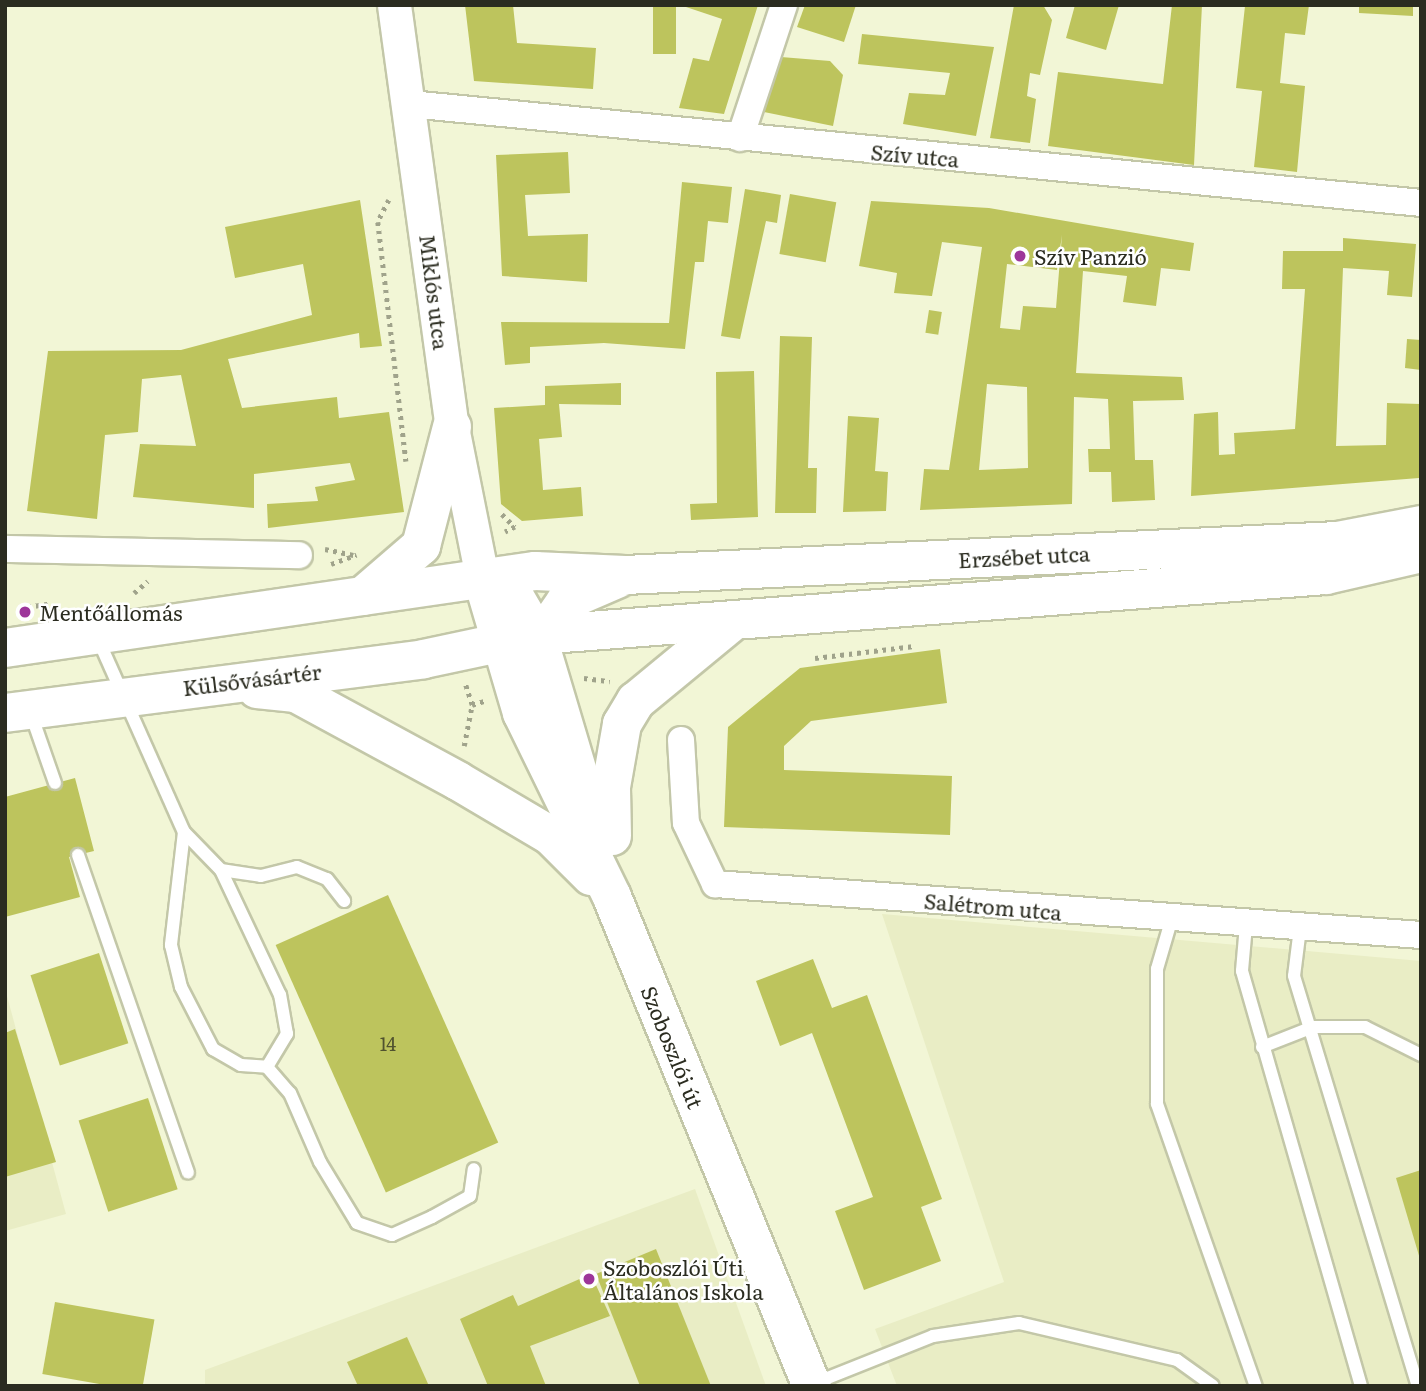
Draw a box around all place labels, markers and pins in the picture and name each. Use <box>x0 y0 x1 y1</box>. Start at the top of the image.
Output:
place label: Szív Panzió <box>1034 243 1147 269</box>
marker: Szív Panzió <box>1012 248 1028 264</box>
place label: Mentőállomás <box>39 599 183 625</box>
marker: Mentőállomás <box>17 604 33 620</box>
place label: Szoboszlói Úti Általános Iskola <box>603 1254 763 1304</box>
marker: Szoboszlói Úti Általános Iskola <box>581 1271 597 1287</box>

